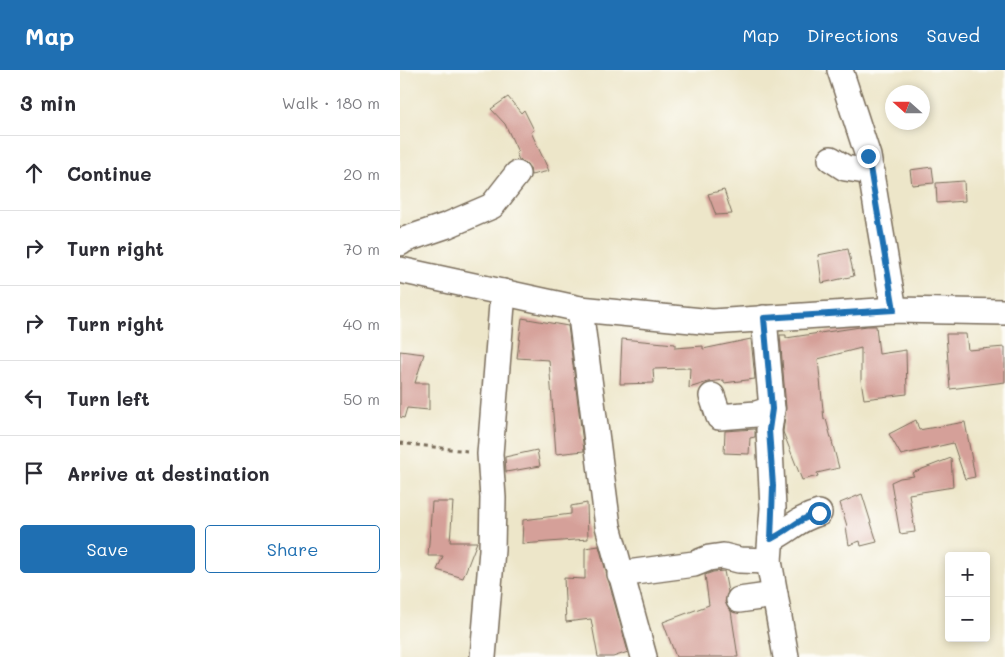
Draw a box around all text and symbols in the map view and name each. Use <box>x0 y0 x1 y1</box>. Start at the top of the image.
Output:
text: Map <box>25 20 74 51</box>
text: Map <box>742 23 779 47</box>
text: Directions <box>807 23 899 47</box>
text: Saved <box>927 23 980 47</box>
north arrow <box>885 85 930 130</box>
text: 3 min <box>20 89 76 116</box>
text: Walk · 180 m <box>282 92 380 113</box>
route end <box>857 145 880 168</box>
icon: ahead <box>20 159 48 187</box>
text: Continue <box>67 161 152 186</box>
text: 20 m <box>343 163 380 184</box>
icon: right <box>20 234 48 262</box>
text: Turn right <box>67 236 164 261</box>
text: 70 m <box>343 238 380 259</box>
icon: right <box>20 309 48 337</box>
text: Turn right <box>67 311 164 336</box>
text: 40 m <box>343 313 380 334</box>
icon: left <box>20 384 48 412</box>
text: Turn left <box>67 386 150 411</box>
text: 50 m <box>343 388 380 409</box>
icon: arrive <box>20 459 48 487</box>
text: Arrive at destination <box>67 461 270 486</box>
route start <box>808 502 831 525</box>
button: Save <box>20 525 195 573</box>
button: Share <box>205 525 380 573</box>
map controls <box>945 552 990 642</box>
button: + <box>945 552 990 597</box>
button: − <box>945 597 990 642</box>

